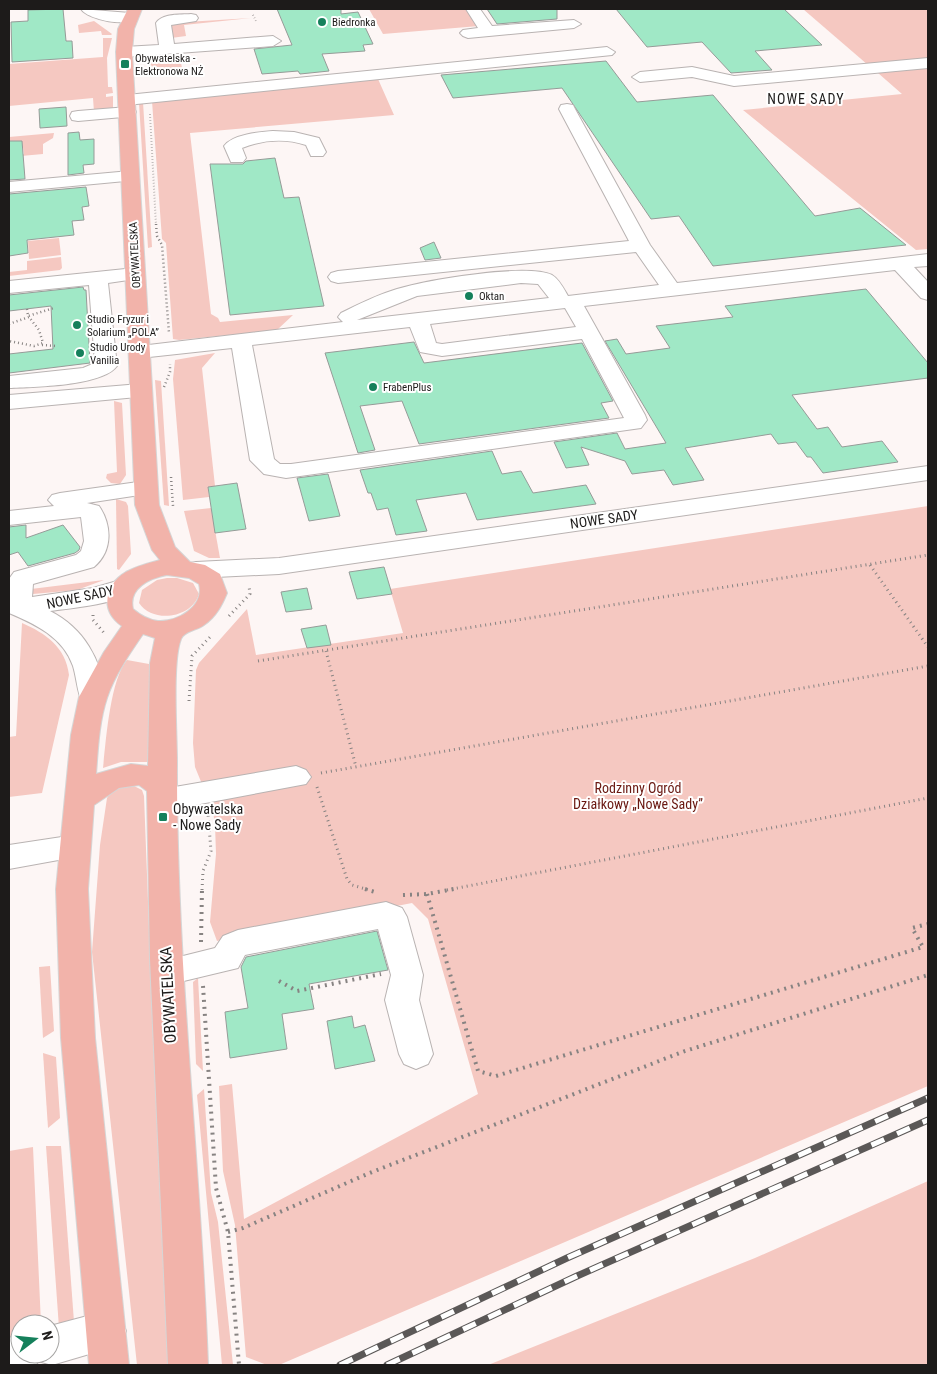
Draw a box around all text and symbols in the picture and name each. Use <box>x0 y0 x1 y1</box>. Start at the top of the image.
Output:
marker: Biedronka <box>316 16 328 28</box>
place label: Biedronka <box>332 16 375 29</box>
place label: Obywatelska - Elektronowa NŻ <box>135 52 204 78</box>
marker: Obywatelska - Elektronowa NŻ <box>119 58 131 70</box>
district label: NOWE SADY <box>767 91 845 107</box>
street label: OBYWATELSKA <box>127 221 143 289</box>
marker: Oktan <box>463 290 475 302</box>
place label: Oktan <box>479 290 504 303</box>
place label: Studio Fryzur i Solarium „POLA” <box>87 313 159 339</box>
marker: Studio Fryzur i Solarium „POLA” <box>71 319 83 331</box>
place label: Studio Urody Vanilia <box>90 341 146 367</box>
marker: Studio Urody Vanilia <box>74 347 86 359</box>
marker: FrabenPlus <box>367 381 379 393</box>
place label: FrabenPlus <box>383 381 431 394</box>
street label: NOWE SADY <box>569 506 640 532</box>
street label: NOWE SADY <box>45 582 116 612</box>
park label: Rodzinny Ogród Działkowy „Nowe Sady” <box>573 780 703 812</box>
place label: Obywatelska - Nowe Sady <box>173 801 243 833</box>
marker: Obywatelska - Nowe Sady <box>157 811 169 823</box>
street label: OBYWATELSKA <box>156 946 180 1044</box>
north arrow <box>10 1314 60 1364</box>
text: N <box>39 1329 56 1342</box>

